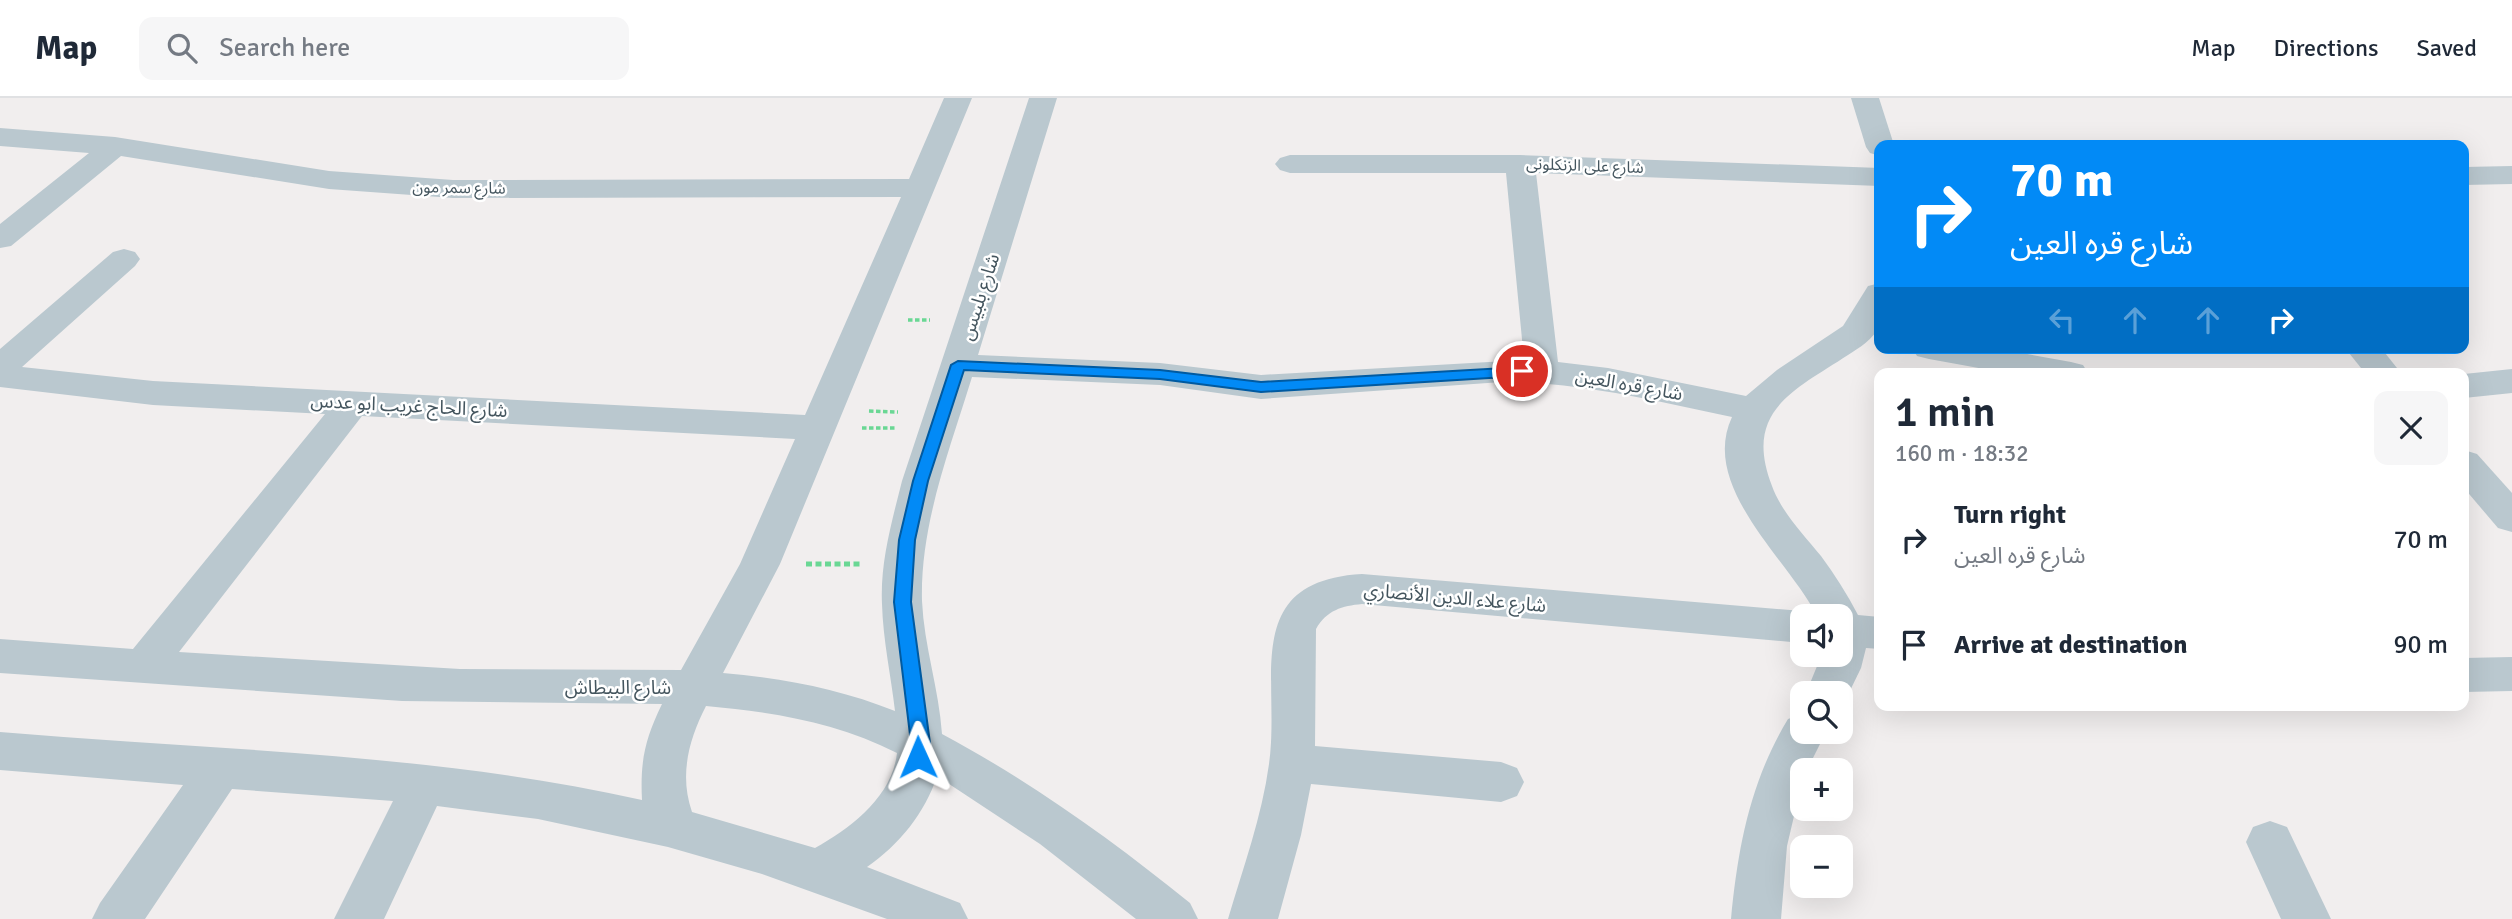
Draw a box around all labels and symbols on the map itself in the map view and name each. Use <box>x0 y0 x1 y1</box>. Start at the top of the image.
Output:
street label: شارع على الزنكلونى <box>1526 154 1644 180</box>
street label: شارع سمر مون <box>412 177 506 201</box>
street label: شارع بلبيس <box>955 251 1006 344</box>
pin <box>1492 341 1552 401</box>
street label: شارع قره العين <box>1573 364 1685 407</box>
street label: شارع الحاج غريب ابو عدس <box>310 389 508 424</box>
street label: شارع علاء الدين الأنصاري <box>1363 578 1547 620</box>
street label: شارع البيطاش <box>565 676 671 701</box>
position arrow <box>881 720 955 794</box>

